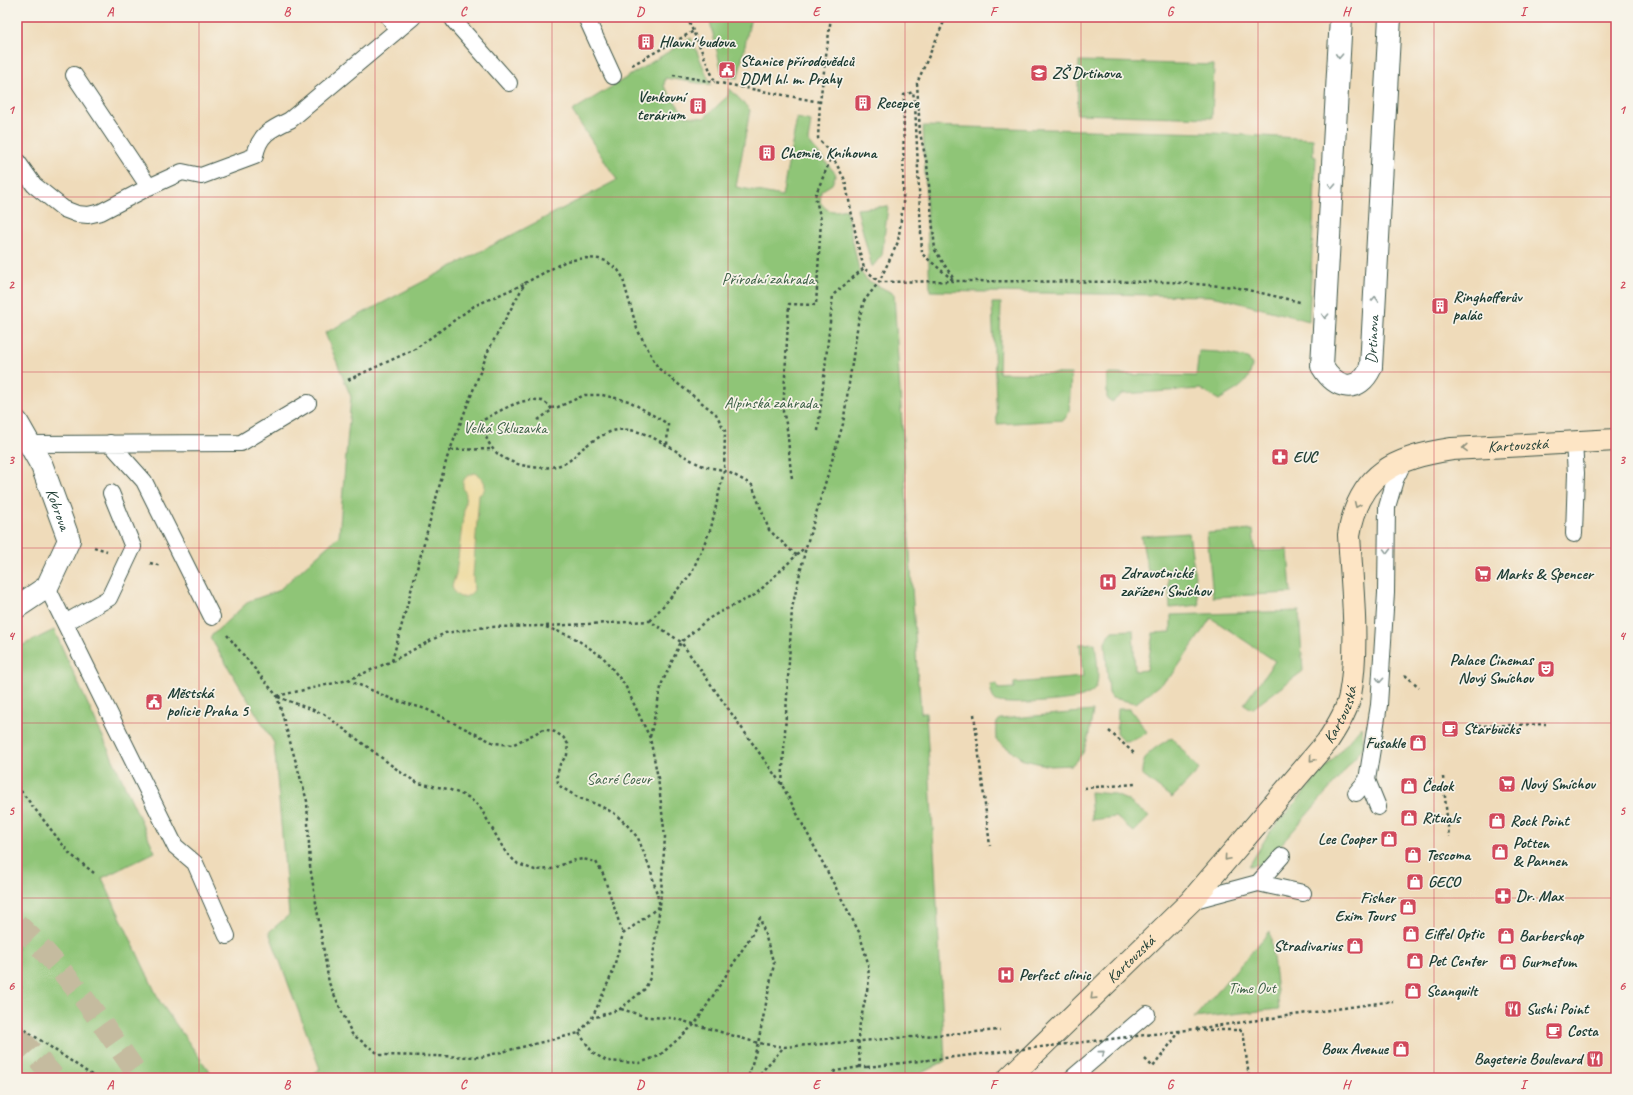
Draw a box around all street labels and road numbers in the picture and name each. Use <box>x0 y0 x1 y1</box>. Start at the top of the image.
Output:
street label: Drtinova <box>1361 314 1384 364</box>
street label: Kartouzská <box>1487 434 1550 457</box>
street label: Kobrova <box>41 486 75 535</box>
street label: Kartouzská <box>1319 683 1362 747</box>
street label: Kartouzská <box>1102 930 1161 988</box>

